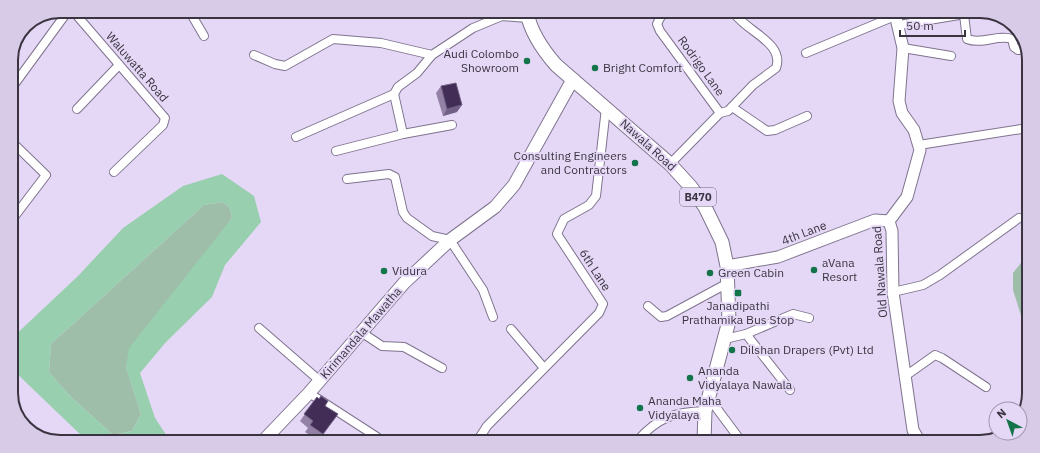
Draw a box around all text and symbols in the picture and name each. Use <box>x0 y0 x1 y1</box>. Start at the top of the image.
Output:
scale bar <box>900 12 965 38</box>
text: 50 m <box>906 18 934 33</box>
street label: Waluwatta Road <box>103 29 172 105</box>
street label: Rodrigo Lane <box>675 33 728 99</box>
place label: Audi Colombo Showroom <box>443 46 519 75</box>
marker: Audi Colombo Showroom <box>522 56 532 66</box>
place label: Bright Comfort <box>603 60 682 75</box>
marker: Bright Comfort <box>590 63 600 73</box>
street label: Nawala Road <box>617 115 680 174</box>
place label: Consulting Engineers and Contractors <box>514 148 627 177</box>
marker: Consulting Engineers and Contractors <box>630 158 640 168</box>
road number: B470 <box>680 188 716 206</box>
street label: 4th Lane <box>779 217 829 248</box>
street label: Old Nawala Road <box>869 226 890 318</box>
street label: 6th Lane <box>576 246 615 294</box>
place label: aVana Resort <box>822 255 857 284</box>
place label: Vidura <box>392 263 427 278</box>
place label: Green Cabin <box>718 265 784 280</box>
marker: aVana Resort <box>809 265 819 275</box>
marker: Vidura <box>379 266 389 276</box>
marker: Green Cabin <box>705 268 715 278</box>
street label: Kirimandala Mawatha <box>317 283 405 382</box>
marker: Janadipathi Prathamika Bus Stop <box>733 288 743 298</box>
place label: Janadipathi Prathamika Bus Stop <box>682 298 794 327</box>
place label: Dilshan Drapers (Pvt) Ltd <box>740 342 874 357</box>
marker: Dilshan Drapers (Pvt) Ltd <box>727 345 737 355</box>
place label: Ananda Vidyalaya Nawala <box>698 363 793 392</box>
marker: Ananda Vidyalaya Nawala <box>685 373 695 383</box>
place label: Ananda Maha Vidyalaya <box>648 393 722 422</box>
north arrow <box>988 401 1028 441</box>
marker: Ananda Maha Vidyalaya <box>635 403 645 413</box>
text: N <box>994 406 1009 421</box>

